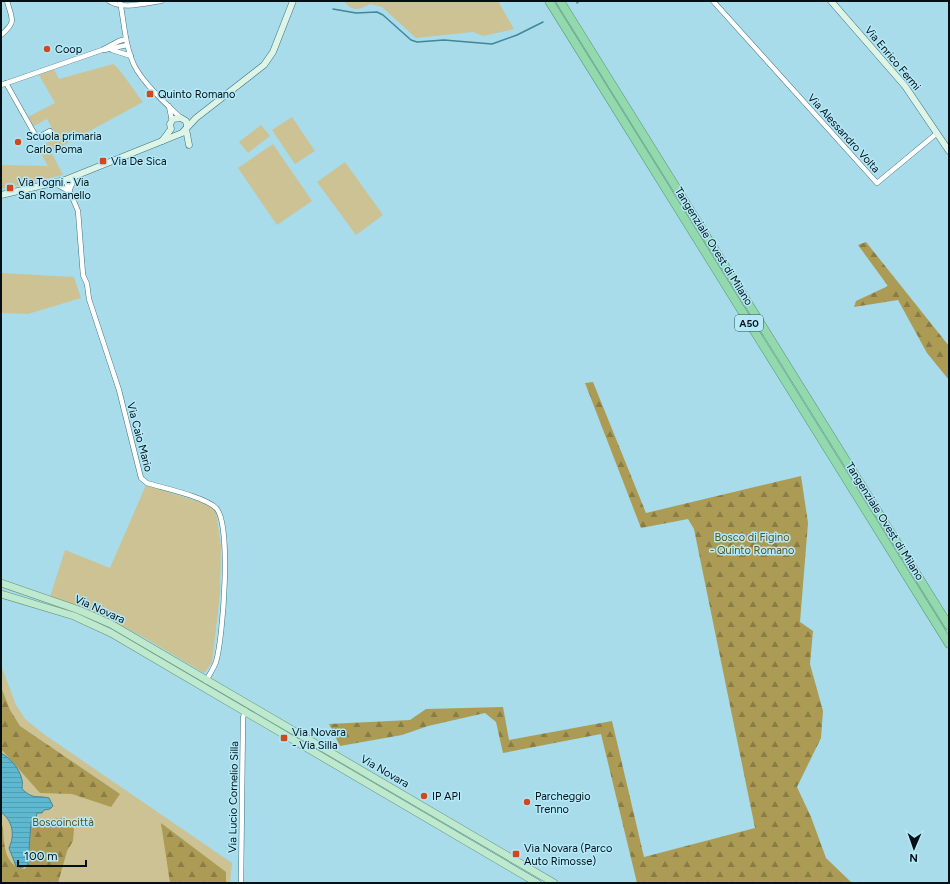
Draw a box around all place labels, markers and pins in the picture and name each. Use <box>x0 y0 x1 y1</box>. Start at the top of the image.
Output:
place label: Coop <box>55 43 83 56</box>
marker: Coop <box>42 44 52 54</box>
place label: Quinto Romano <box>158 88 235 101</box>
marker: Quinto Romano <box>145 89 155 99</box>
place label: Scuola primaria Carlo Poma <box>26 130 102 156</box>
marker: Scuola primaria Carlo Poma <box>13 137 23 147</box>
place label: Via De Sica <box>111 155 167 168</box>
marker: Via De Sica <box>98 156 108 166</box>
place label: Via Togni - Via San Romanello <box>18 176 91 202</box>
marker: Via Togni - Via San Romanello <box>5 183 15 193</box>
place label: Via Novara - Via Silla <box>292 726 346 752</box>
marker: Via Novara - Via Silla <box>279 733 289 743</box>
place label: IP API <box>432 790 461 803</box>
place label: Parcheggio Trenno <box>535 790 591 816</box>
marker: IP API <box>419 791 429 801</box>
marker: Parcheggio Trenno <box>522 797 532 807</box>
place label: Via Novara (Parco Auto Rimosse) <box>524 842 612 868</box>
marker: Via Novara (Parco Auto Rimosse) <box>511 849 521 859</box>

